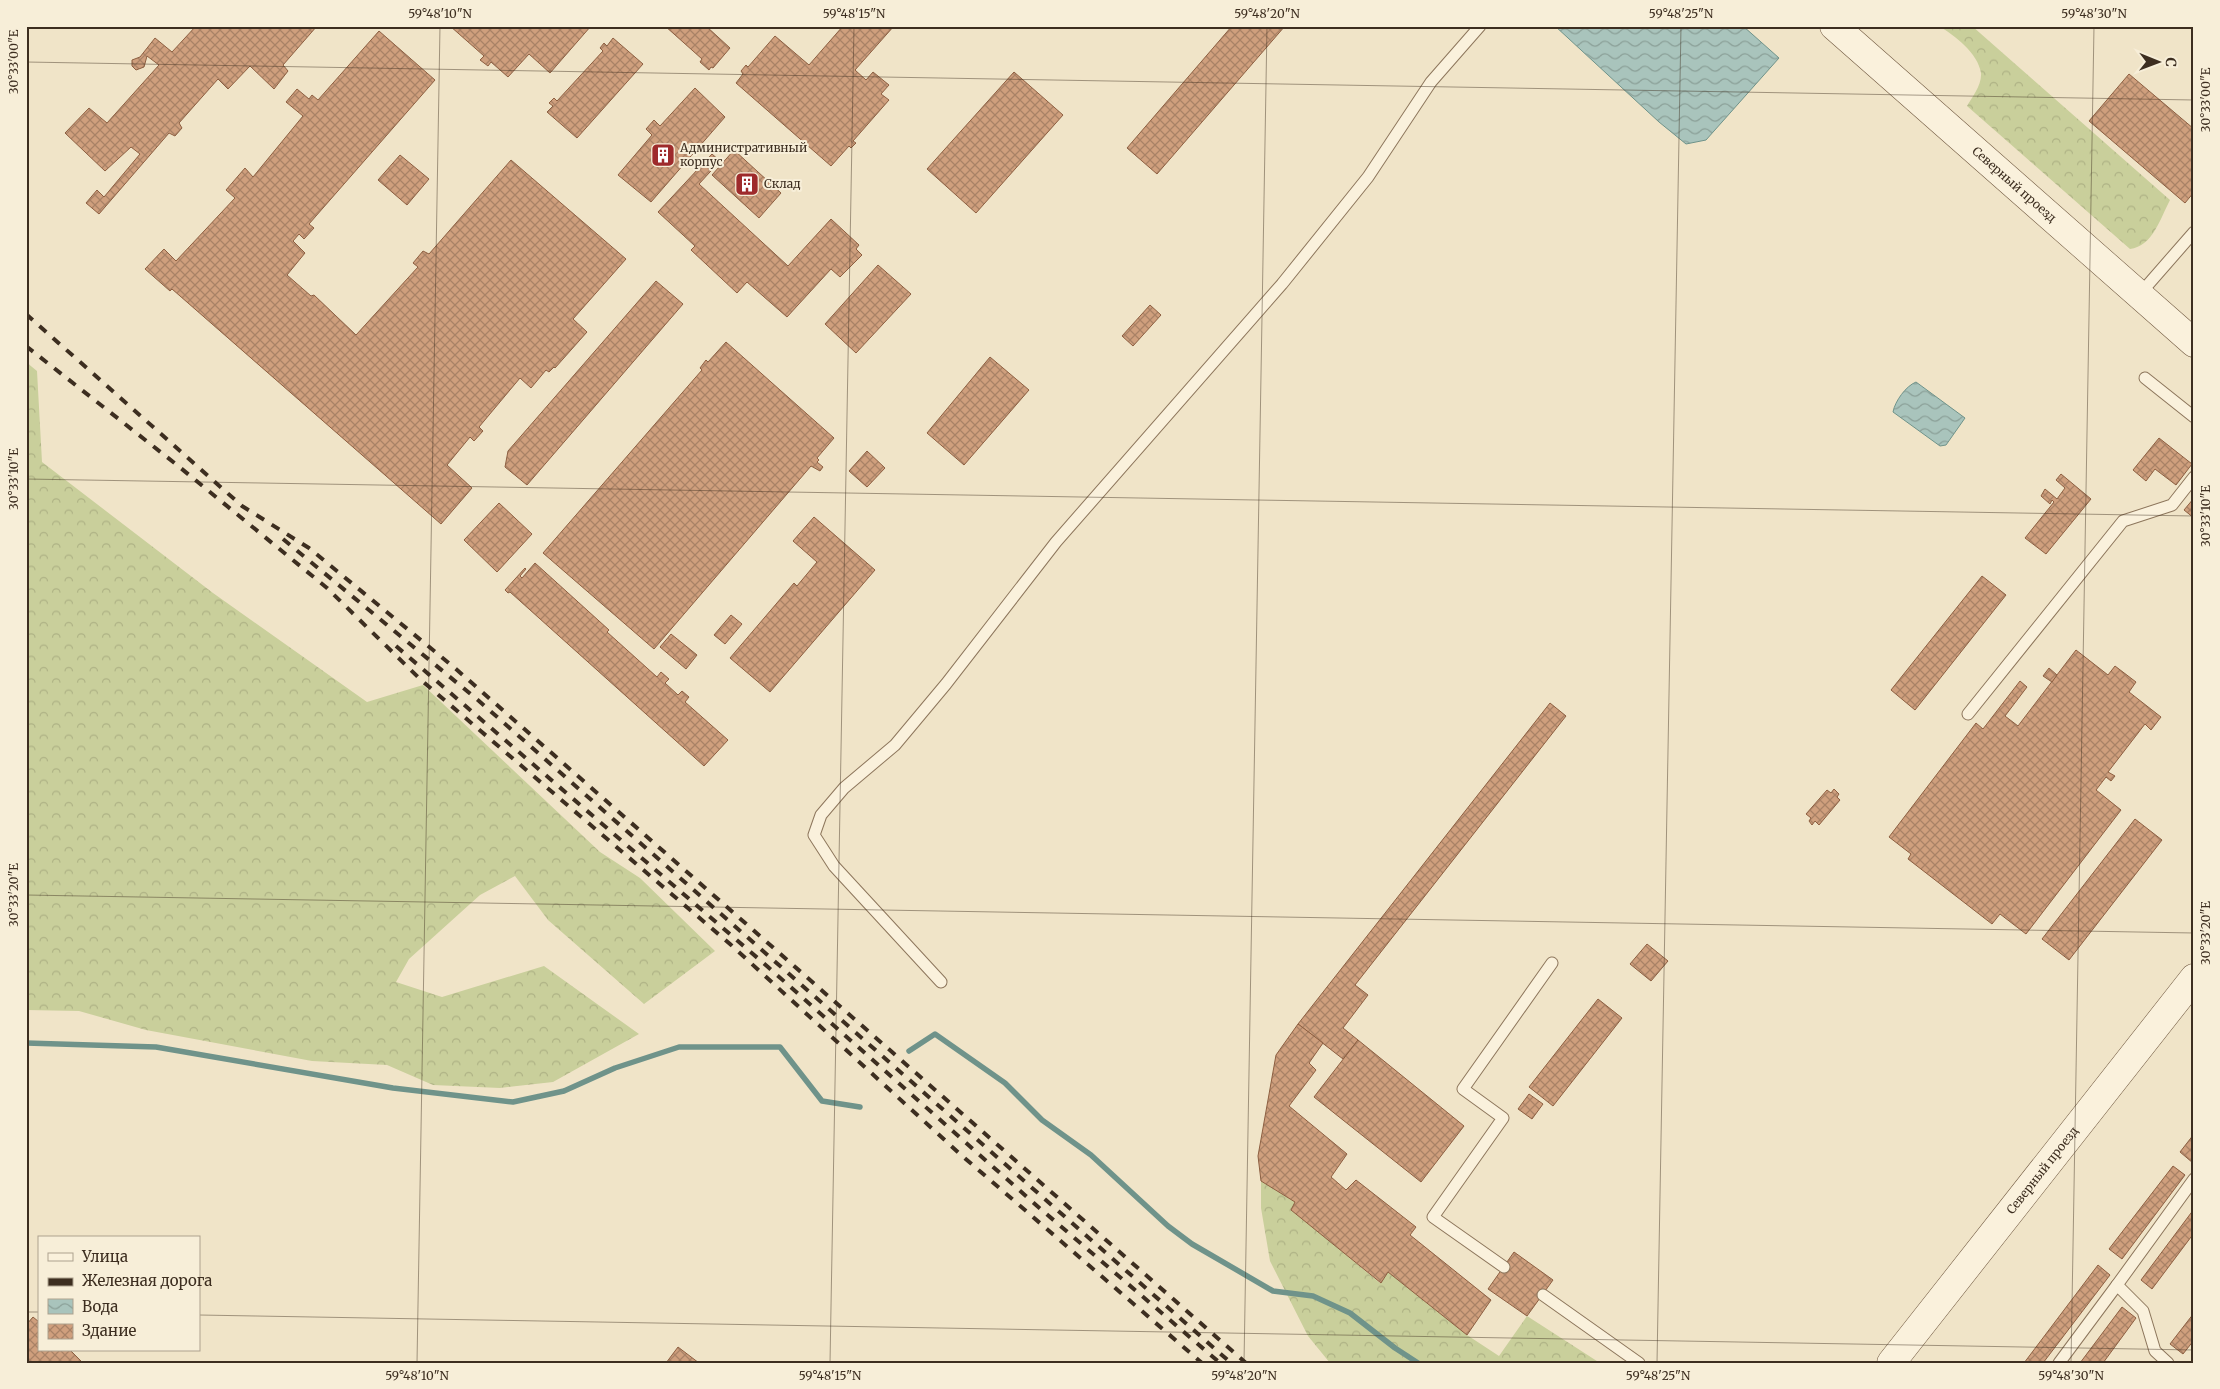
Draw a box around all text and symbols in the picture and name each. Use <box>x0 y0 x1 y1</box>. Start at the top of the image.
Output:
text: 59°48'10"N <box>408 6 472 21</box>
text: 59°48'15"N <box>823 6 886 21</box>
text: 59°48'20"N <box>1234 6 1301 21</box>
text: 59°48'25"N <box>1649 6 1714 21</box>
text: 59°48'30"N <box>2061 6 2127 21</box>
text: 30°33'00"E <box>6 29 21 94</box>
north arrow <box>2132 38 2182 88</box>
text: С <box>2162 57 2180 67</box>
text: 30°33'00"E <box>2198 67 2213 132</box>
place label: Административный корпус <box>679 140 807 169</box>
building icon: Административный корпус <box>650 142 676 168</box>
street label: Северный проезд <box>1969 143 2060 225</box>
building icon: Склад <box>734 171 760 197</box>
place label: Склад <box>764 176 801 191</box>
text: 30°33'10"E <box>6 448 21 510</box>
text: 30°33'10"E <box>2198 485 2213 547</box>
text: 30°33'20"E <box>6 863 21 927</box>
text: 30°33'20"E <box>2198 901 2213 965</box>
street label: Северный проезд <box>2003 1123 2081 1217</box>
legend <box>38 1236 200 1352</box>
text: Улица <box>81 1247 128 1266</box>
text: Железная дорога <box>82 1271 212 1290</box>
text: Вода <box>82 1297 118 1316</box>
text: Здание <box>82 1321 136 1340</box>
text: 59°48'10"N <box>385 1368 449 1383</box>
text: 59°48'15"N <box>799 1368 862 1383</box>
text: 59°48'20"N <box>1211 1368 1278 1383</box>
text: 59°48'25"N <box>1626 1368 1691 1383</box>
text: 59°48'30"N <box>2038 1368 2104 1383</box>

